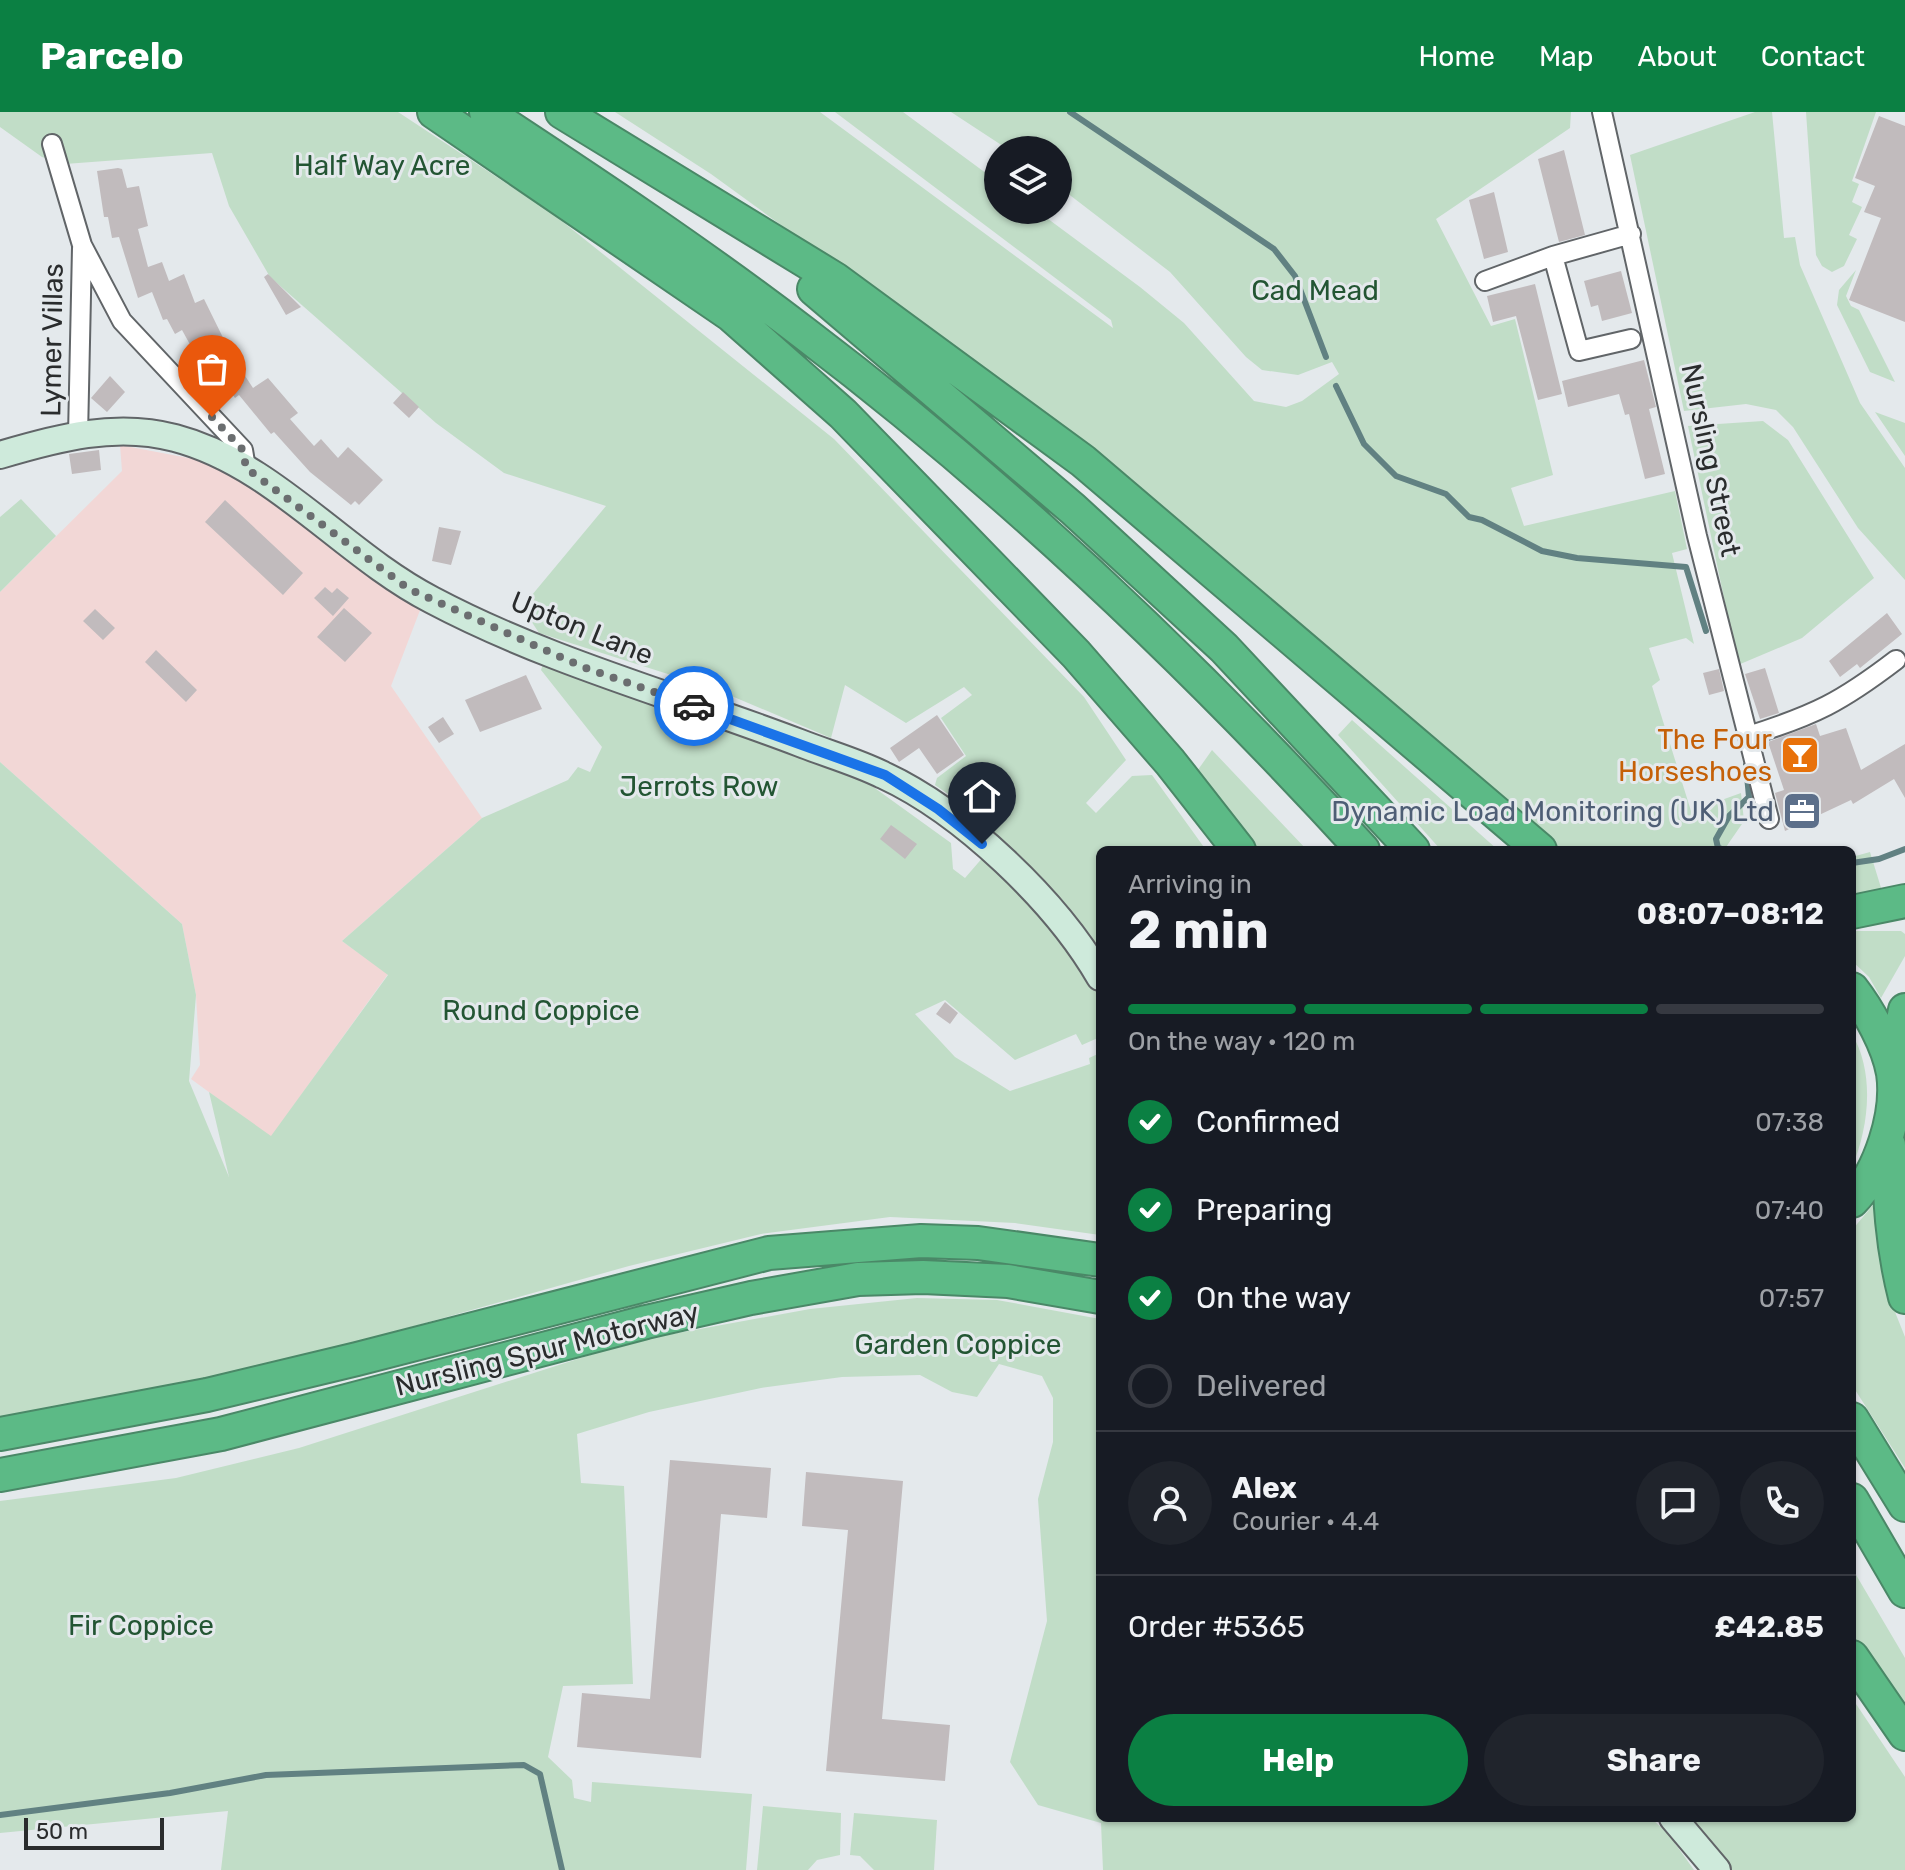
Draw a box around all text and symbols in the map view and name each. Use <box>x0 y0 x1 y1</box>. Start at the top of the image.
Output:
text: Parcelo <box>40 33 184 79</box>
text: Home <box>1418 40 1495 73</box>
text: Map <box>1539 40 1593 73</box>
text: About <box>1637 40 1717 73</box>
text: Contact <box>1761 40 1865 73</box>
map controls <box>984 136 1072 224</box>
button: layers <box>984 136 1072 224</box>
park label: Half Way Acre <box>294 149 470 182</box>
street label: Lymer Villas <box>34 263 70 417</box>
park label: Cad Mead <box>1251 274 1379 307</box>
pin <box>178 335 246 417</box>
icon: bag <box>190 347 234 391</box>
street label: Nursling Street <box>1674 361 1748 559</box>
street label: Upton Lane <box>506 584 658 672</box>
courier <box>654 666 734 746</box>
icon: car <box>672 684 716 728</box>
place label: The Four Horseshoes <box>1618 723 1772 788</box>
bar icon: The Four Horseshoes <box>1779 734 1821 776</box>
pin <box>948 762 1016 844</box>
park label: Jerrots Row <box>620 770 778 803</box>
icon: home <box>960 774 1004 818</box>
office icon: Dynamic Load Monitoring (UK) Ltd <box>1781 790 1823 832</box>
place label: Dynamic Load Monitoring (UK) Ltd <box>1331 795 1774 828</box>
text: Arriving in <box>1128 869 1252 900</box>
text: 08:07–08:12 <box>1637 896 1824 932</box>
text: 2 min <box>1128 899 1269 961</box>
park label: Round Coppice <box>442 994 640 1027</box>
text: On the way · 120 m <box>1128 1026 1355 1057</box>
icon: check <box>1128 1100 1172 1144</box>
text: Confirmed <box>1196 1104 1340 1140</box>
text: 07:38 <box>1755 1107 1824 1138</box>
icon: check <box>1128 1188 1172 1232</box>
text: Preparing <box>1196 1192 1332 1228</box>
text: 07:40 <box>1755 1195 1824 1226</box>
icon: check <box>1128 1276 1172 1320</box>
text: On the way <box>1196 1280 1351 1316</box>
text: 07:57 <box>1759 1283 1824 1314</box>
street label: Nursling Spur Motorway <box>392 1295 702 1403</box>
park label: Garden Coppice <box>854 1328 1062 1361</box>
text: Delivered <box>1196 1368 1327 1404</box>
button: person <box>1128 1461 1212 1545</box>
button: chat <box>1636 1461 1720 1545</box>
button: phone <box>1740 1461 1824 1545</box>
text: Alex <box>1232 1470 1297 1506</box>
text: Courier · 4.4 <box>1232 1506 1379 1537</box>
park label: Fir Coppice <box>68 1609 214 1642</box>
text: Order #5365 <box>1128 1609 1305 1645</box>
text: £42.85 <box>1714 1609 1824 1645</box>
button: Help <box>1128 1714 1468 1806</box>
button: Share <box>1484 1714 1824 1806</box>
scale bar <box>24 1814 164 1850</box>
text: 50 m <box>36 1818 88 1845</box>

